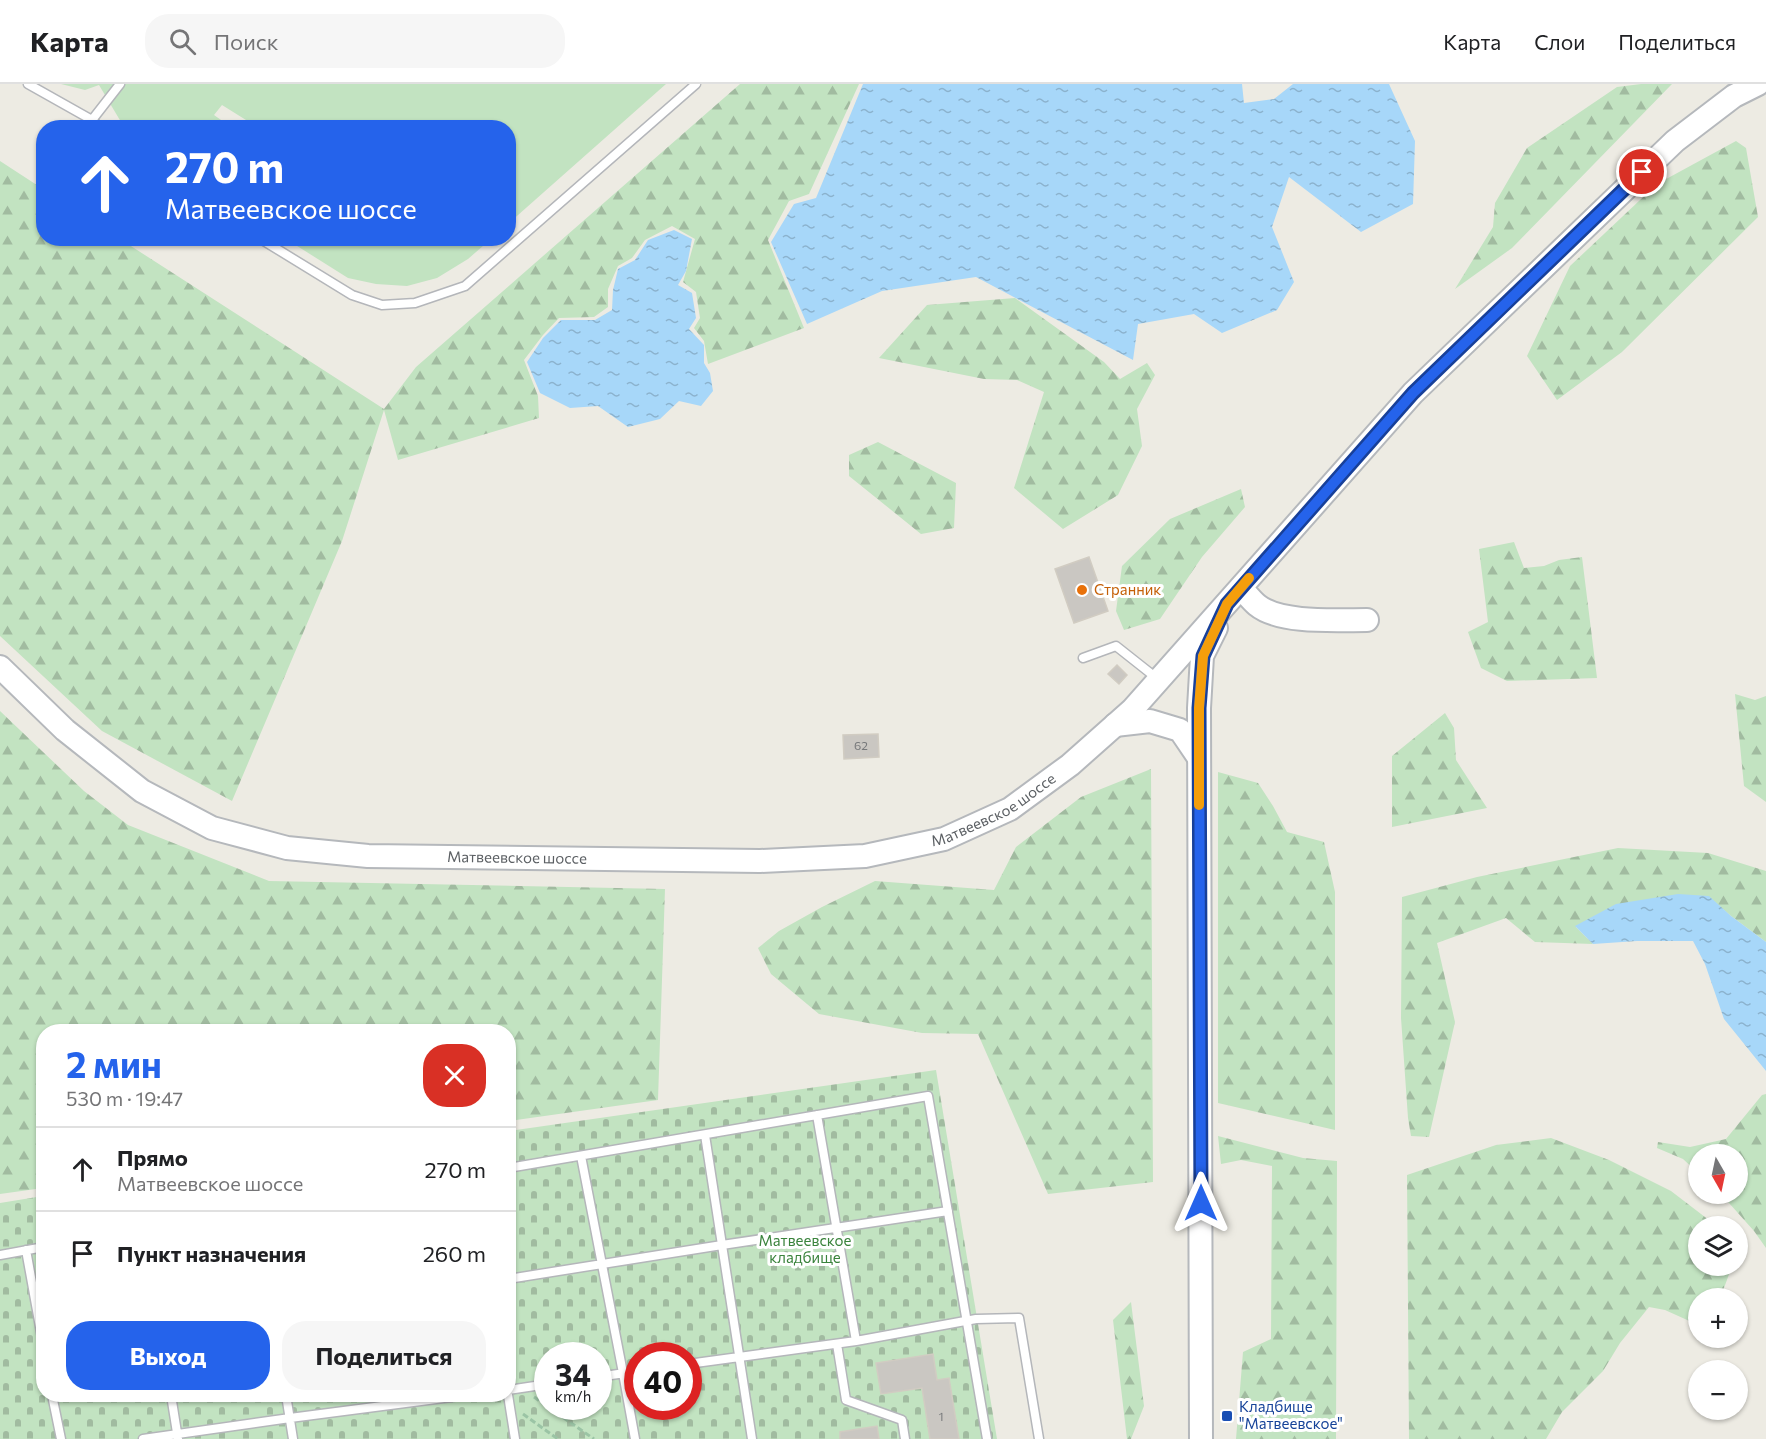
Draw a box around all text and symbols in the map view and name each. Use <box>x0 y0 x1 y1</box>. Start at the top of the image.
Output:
search box <box>145 14 565 68</box>
text: Карта <box>30 24 109 58</box>
icon: search <box>166 25 199 58</box>
text: Поиск <box>214 28 278 55</box>
text: Карта <box>1443 29 1501 54</box>
text: Слои <box>1534 29 1585 54</box>
text: Поделиться <box>1618 29 1736 54</box>
text: 270 m <box>165 140 284 192</box>
icon: ahead <box>66 144 144 222</box>
pin <box>1616 146 1667 197</box>
icon: arrive <box>1625 155 1658 188</box>
text: Матвеевское шоссе <box>165 192 417 225</box>
place label: Странник <box>1094 580 1161 598</box>
marker: Странник <box>1075 583 1089 597</box>
house number: 62 <box>854 738 868 752</box>
street label: Матвеевское шоссе <box>929 769 1059 850</box>
street label: Матвеевское шоссе <box>447 847 587 867</box>
text: 2 мин <box>66 1041 162 1085</box>
button: close <box>423 1044 486 1107</box>
text: 530 m · 19:47 <box>66 1086 183 1110</box>
text: Прямо <box>117 1144 188 1171</box>
north arrow <box>1688 1144 1748 1204</box>
map controls <box>1688 1144 1748 1420</box>
icon: ahead <box>66 1153 99 1186</box>
text: 270 m <box>425 1156 486 1183</box>
text: Матвеевское шоссе <box>117 1171 303 1195</box>
position arrow <box>1169 1171 1233 1235</box>
button: layers <box>1688 1216 1748 1276</box>
park label: Матвеевское кладбище <box>759 1231 851 1266</box>
icon: arrive <box>66 1237 99 1270</box>
text: Пункт назначения <box>117 1240 306 1267</box>
text: 260 m <box>423 1240 486 1267</box>
button: + <box>1688 1288 1748 1348</box>
button: Выход <box>66 1321 270 1390</box>
button: Поделиться <box>282 1321 486 1390</box>
speed limit sign: 40 <box>624 1342 702 1420</box>
text: 34 <box>555 1355 591 1392</box>
button: − <box>1688 1360 1748 1420</box>
text: km/h <box>555 1387 591 1405</box>
place label: Кладбище "Матвеевское" <box>1239 1397 1343 1432</box>
house number: 1 <box>938 1409 944 1423</box>
marker: Кладбище "Матвеевское" <box>1220 1409 1234 1423</box>

